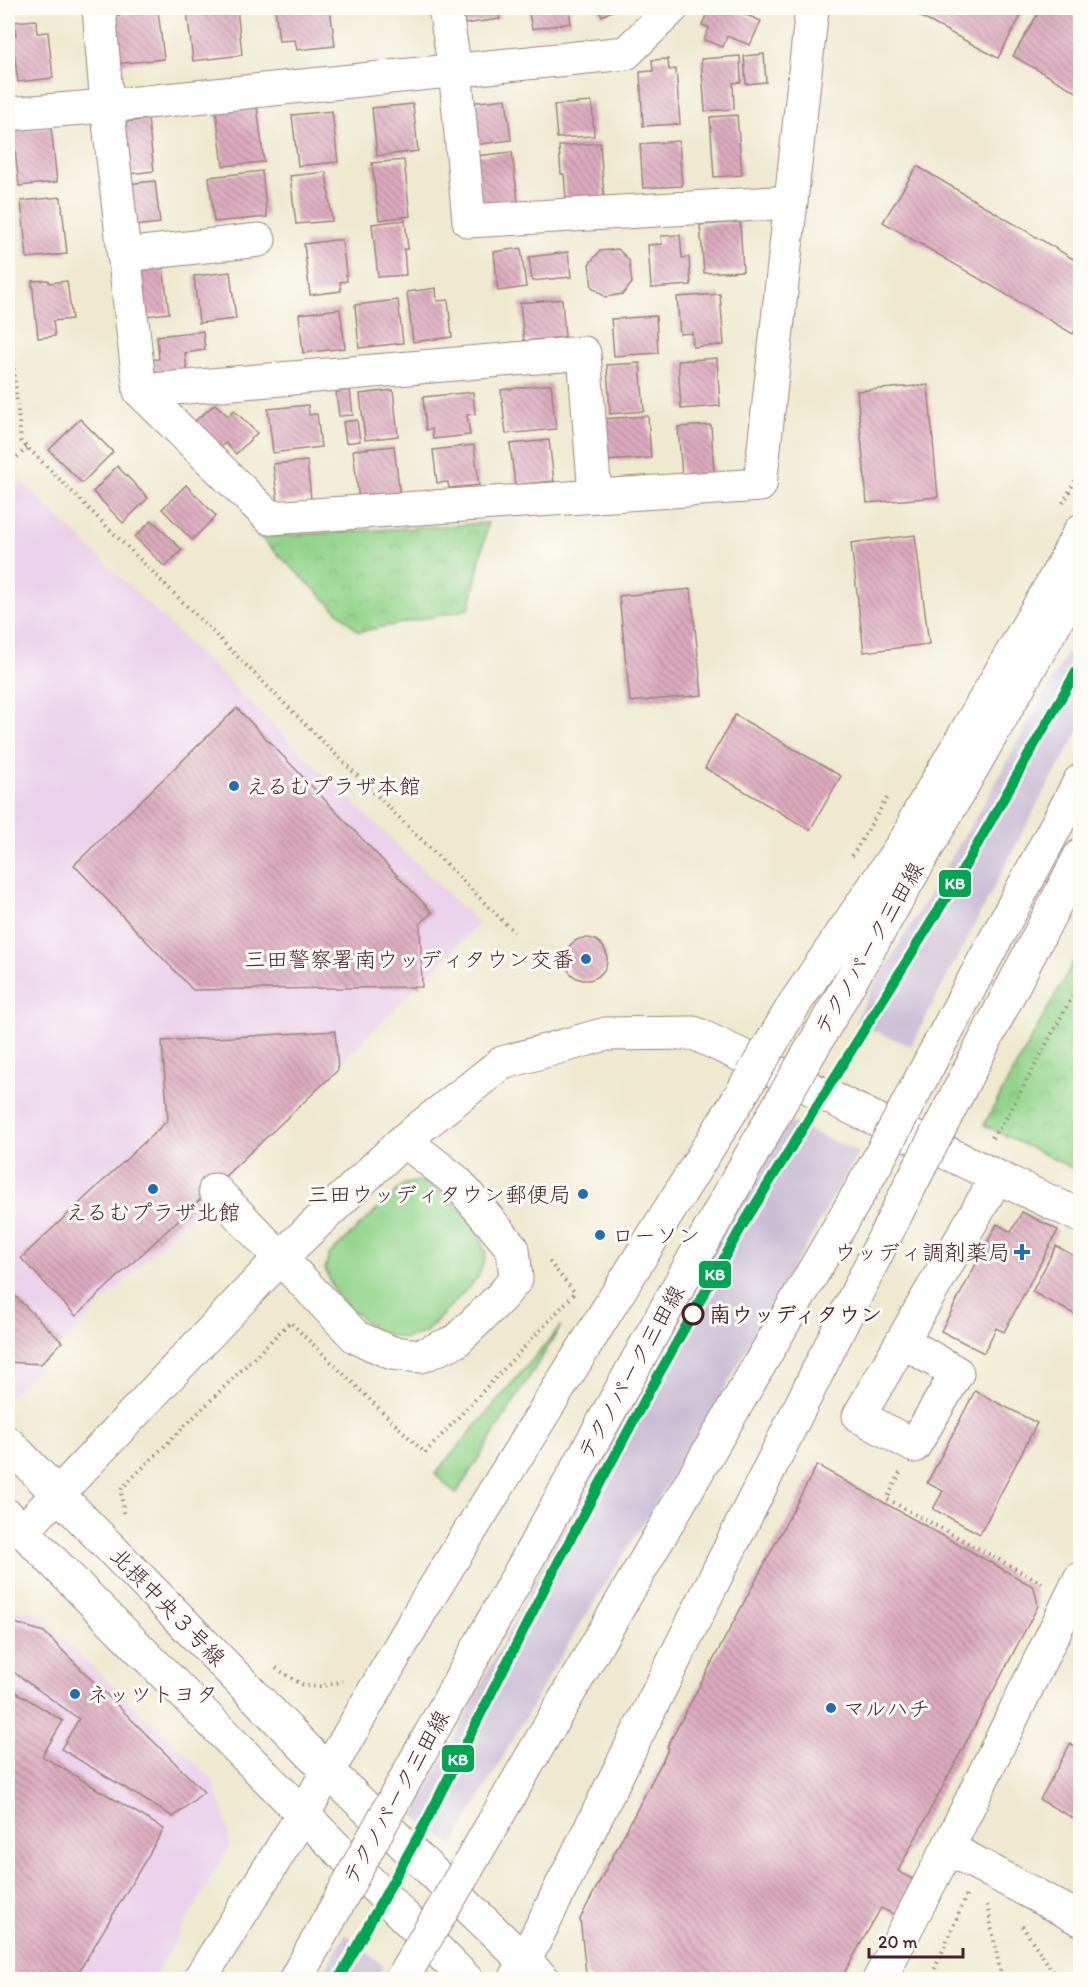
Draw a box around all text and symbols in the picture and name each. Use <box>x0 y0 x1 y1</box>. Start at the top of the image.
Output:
place label: えるむプラザ本館 <box>246 773 421 800</box>
marker: えるむプラザ本館 <box>227 779 241 793</box>
street label: テクノパーク三田線 <box>809 857 929 1039</box>
line badge: KB <box>938 869 972 898</box>
text: KB <box>945 874 965 893</box>
place label: 三田警察署南ウッディタウン交番 <box>244 946 574 973</box>
marker: 三田警察署南ウッディタウン交番 <box>579 952 593 966</box>
place label: 三田ウッディタウン郵便局 <box>307 1181 571 1208</box>
marker: えるむプラザ北館 <box>146 1182 160 1196</box>
marker: 三田ウッディタウン郵便局 <box>576 1187 590 1201</box>
place label: えるむプラザ北館 <box>66 1199 240 1226</box>
place label: ローソン <box>612 1222 700 1249</box>
marker: ローソン <box>593 1228 607 1242</box>
place label: ウッディ調剤薬局 <box>834 1239 1010 1266</box>
marker: ウッディ調剤薬局 <box>1015 1245 1029 1259</box>
line badge: KB <box>698 1260 732 1289</box>
text: KB <box>705 1265 725 1284</box>
street label: テクノパーク三田線 <box>572 1280 690 1464</box>
place label: 南ウッディタウン <box>709 1301 882 1328</box>
marker: 南ウッディタウン <box>682 1303 704 1325</box>
street label: 北摂中央３号線 <box>105 1542 231 1672</box>
place label: ネッツトヨタ <box>87 1681 218 1708</box>
marker: ネッツトヨタ <box>68 1687 82 1701</box>
place label: マルハチ <box>843 1695 931 1722</box>
marker: マルハチ <box>824 1701 838 1715</box>
street label: テクノパーク三田線 <box>337 1705 455 1889</box>
line badge: KB <box>441 1744 475 1773</box>
text: KB <box>448 1750 468 1769</box>
scale bar <box>869 1921 964 1959</box>
text: 20 m <box>878 1931 918 1953</box>

